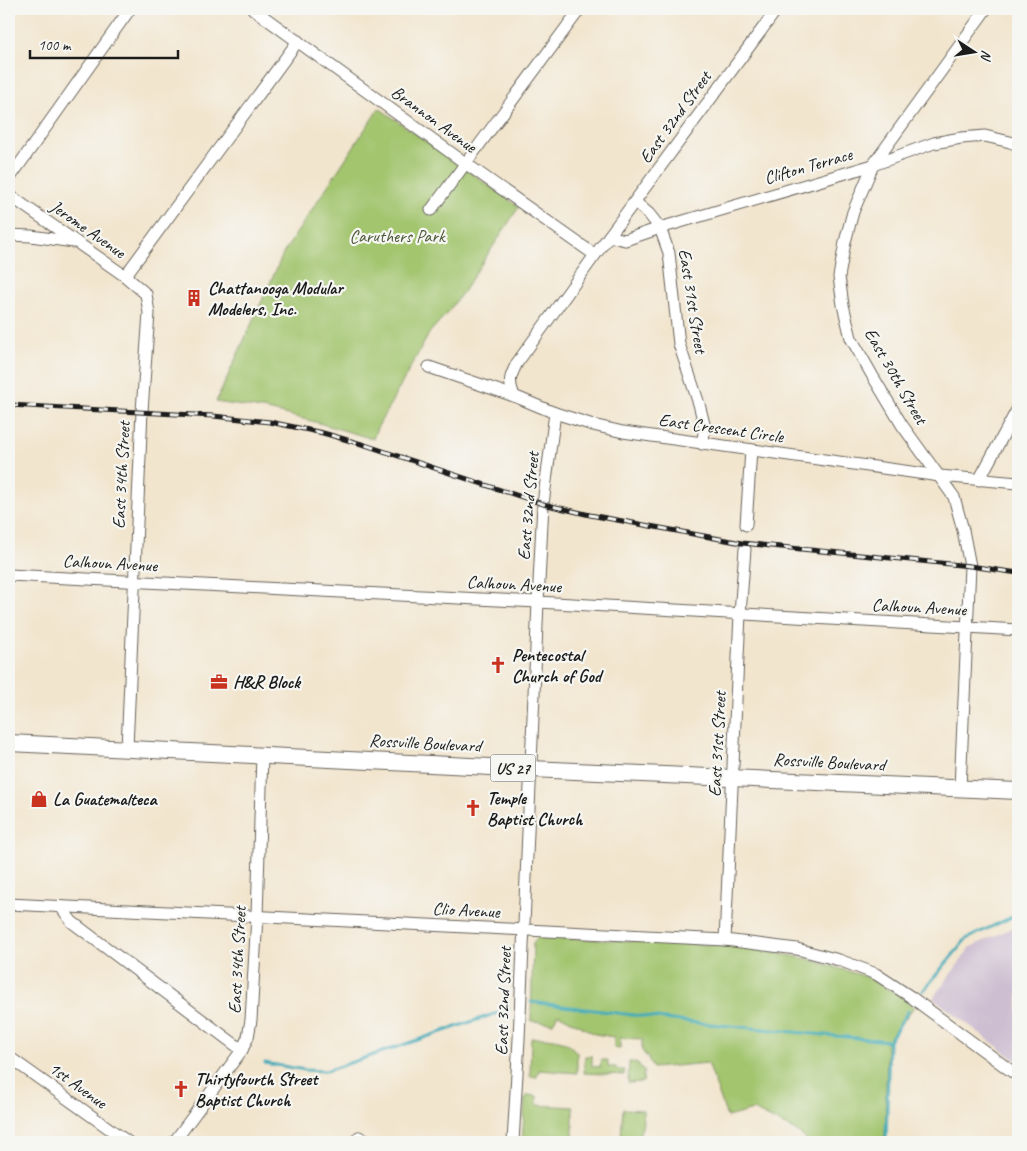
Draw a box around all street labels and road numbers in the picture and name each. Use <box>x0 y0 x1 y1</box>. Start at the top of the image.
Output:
street label: East 32nd Street <box>634 65 717 167</box>
street label: Brannon Avenue <box>387 81 482 158</box>
street label: Clifton Terrace <box>762 143 855 189</box>
street label: Jerome Avenue <box>45 195 131 264</box>
street label: East 31st Street <box>674 247 712 357</box>
street label: East 30th Street <box>860 324 933 430</box>
street label: East Crescent Circle <box>657 408 786 448</box>
street label: East 34th Street <box>107 419 135 529</box>
street label: East 32nd Street <box>512 449 544 561</box>
street label: Calhoun Avenue <box>62 550 159 577</box>
street label: Calhoun Avenue <box>466 571 563 598</box>
street label: Calhoun Avenue <box>871 594 968 621</box>
street label: East 31st Street <box>703 689 731 797</box>
street label: Rossville Boulevard <box>368 729 485 757</box>
street label: Rossville Boulevard <box>772 748 889 776</box>
road number: US 27 <box>490 754 536 781</box>
street label: Clio Avenue <box>432 897 501 923</box>
street label: East 34th Street <box>223 904 251 1014</box>
street label: East 32nd Street <box>490 944 516 1056</box>
street label: 1st Avenue <box>45 1057 112 1114</box>

